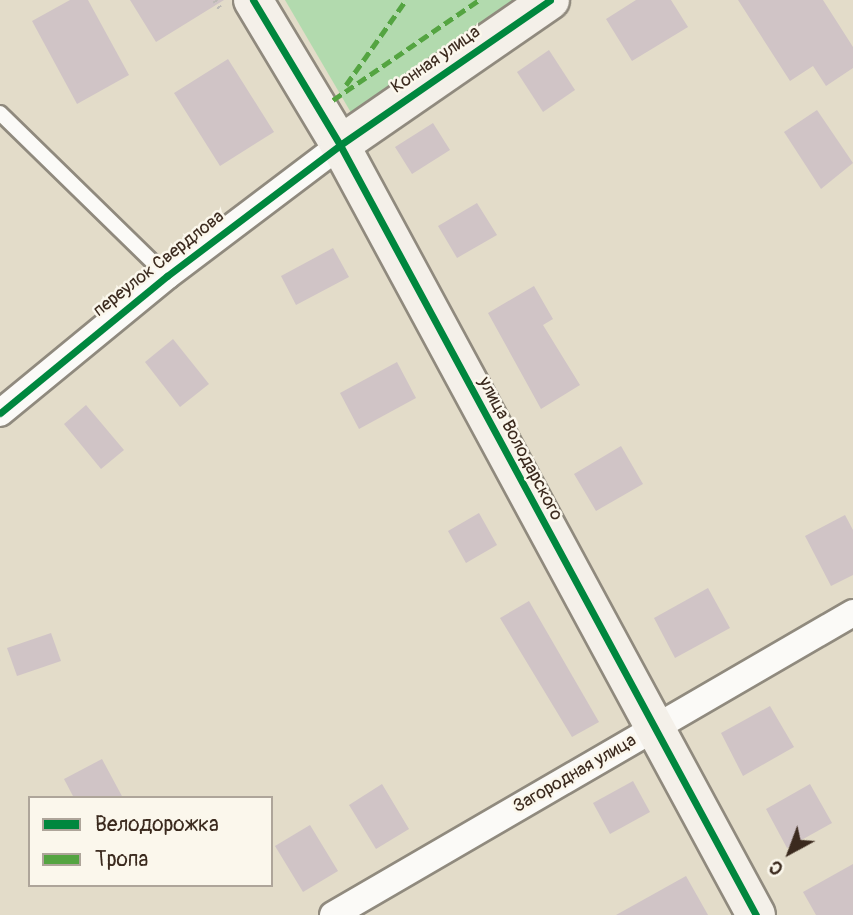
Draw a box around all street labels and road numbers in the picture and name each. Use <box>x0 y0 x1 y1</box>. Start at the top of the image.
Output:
street label: Конная улица <box>387 21 485 99</box>
street label: переулок Свердлова <box>89 206 229 322</box>
street label: улица Володарского <box>473 374 567 524</box>
street label: Загородная улица <box>510 730 640 818</box>

